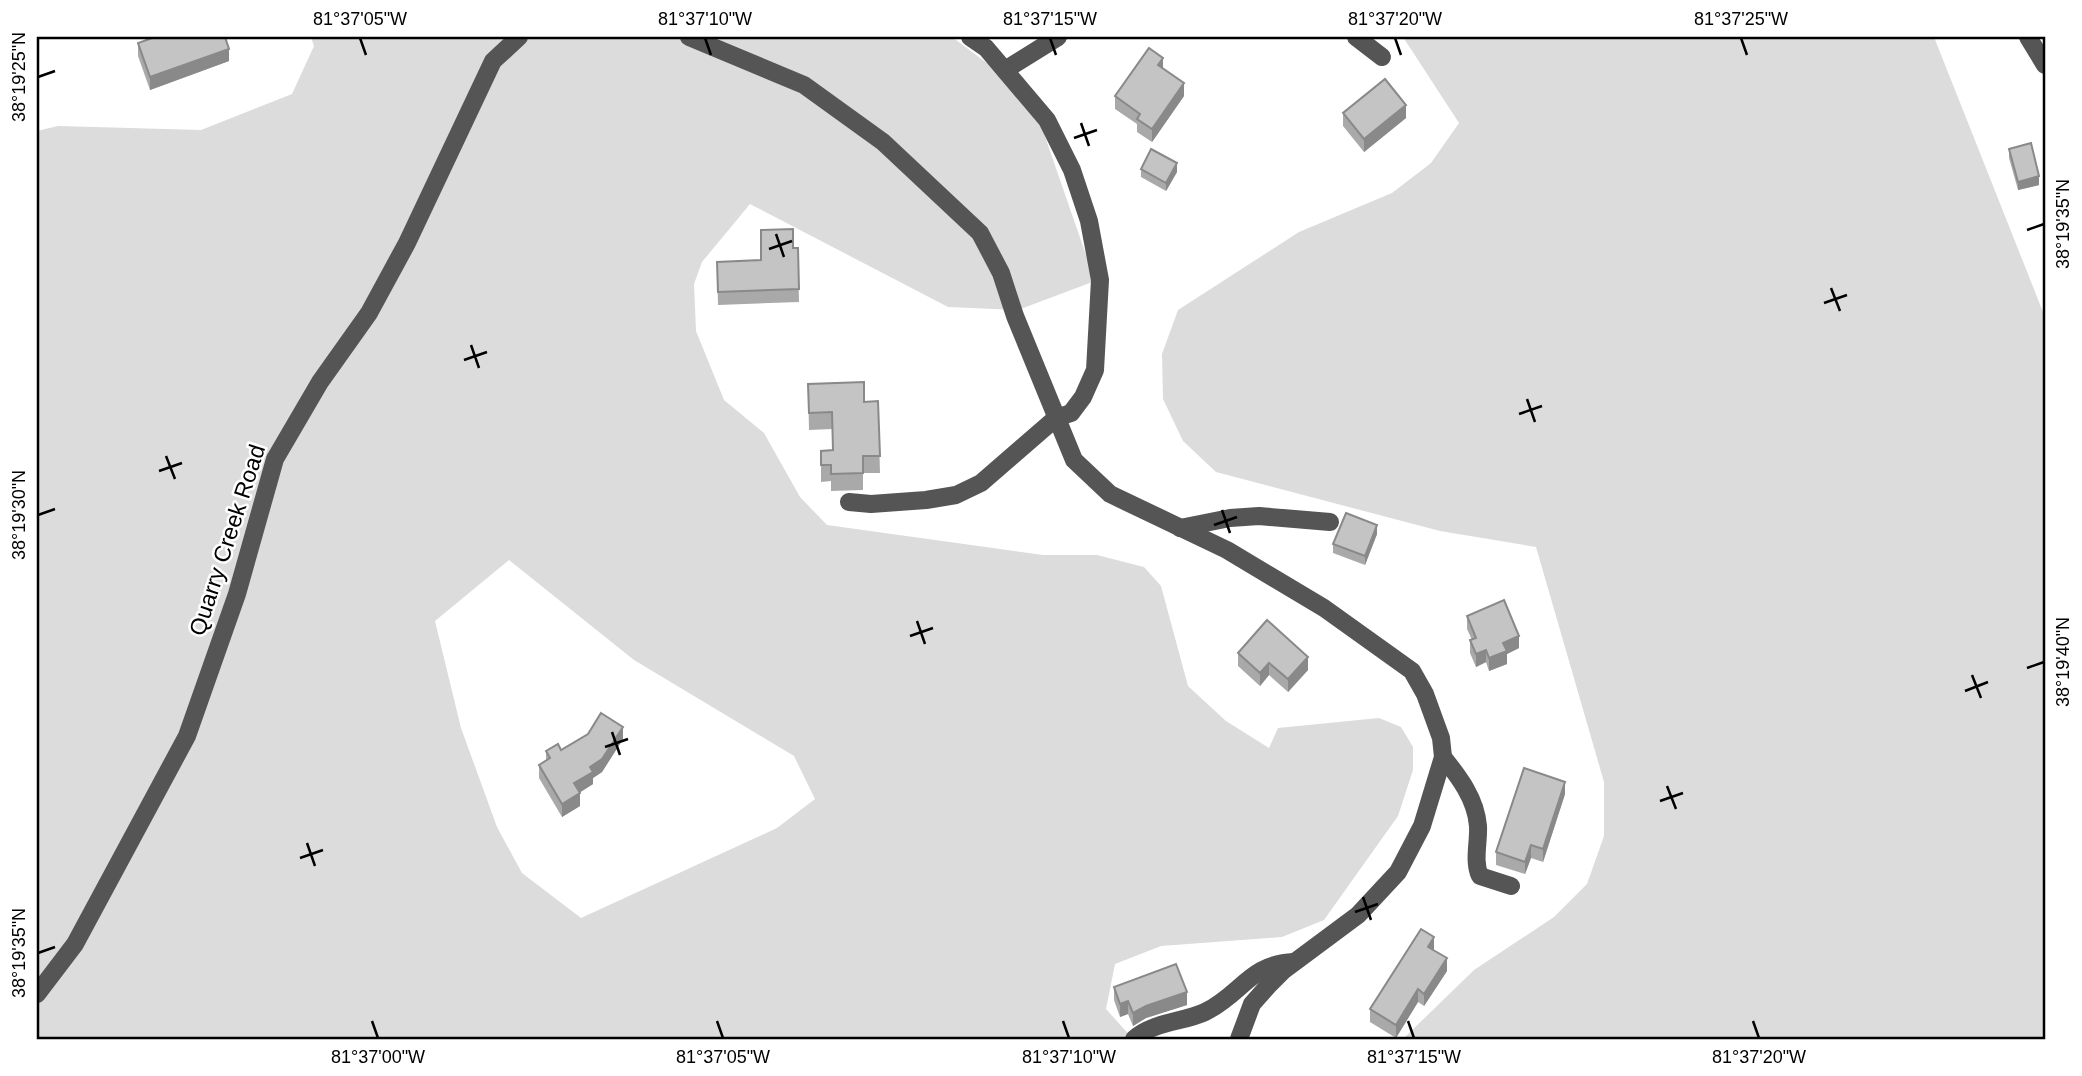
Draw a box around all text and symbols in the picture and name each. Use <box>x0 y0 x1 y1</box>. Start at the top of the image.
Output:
text: 81°37'05"W <box>313 9 407 29</box>
text: 81°37'10"W <box>658 9 752 29</box>
text: 81°37'15"W <box>1003 9 1097 29</box>
text: 81°37'20"W <box>1348 9 1442 29</box>
text: 81°37'25"W <box>1694 9 1788 29</box>
text: 38°19'25"N <box>9 32 29 122</box>
text: 38°19'35"N <box>2053 179 2073 269</box>
street label: Quarry Creek Road <box>184 441 270 639</box>
text: 38°19'30"N <box>9 470 29 560</box>
text: 38°19'40"N <box>2053 617 2073 707</box>
text: 38°19'35"N <box>9 908 29 998</box>
text: 81°37'00"W <box>331 1047 425 1067</box>
text: 81°37'05"W <box>676 1047 770 1067</box>
text: 81°37'10"W <box>1022 1047 1116 1067</box>
text: 81°37'15"W <box>1367 1047 1461 1067</box>
text: 81°37'20"W <box>1712 1047 1806 1067</box>

